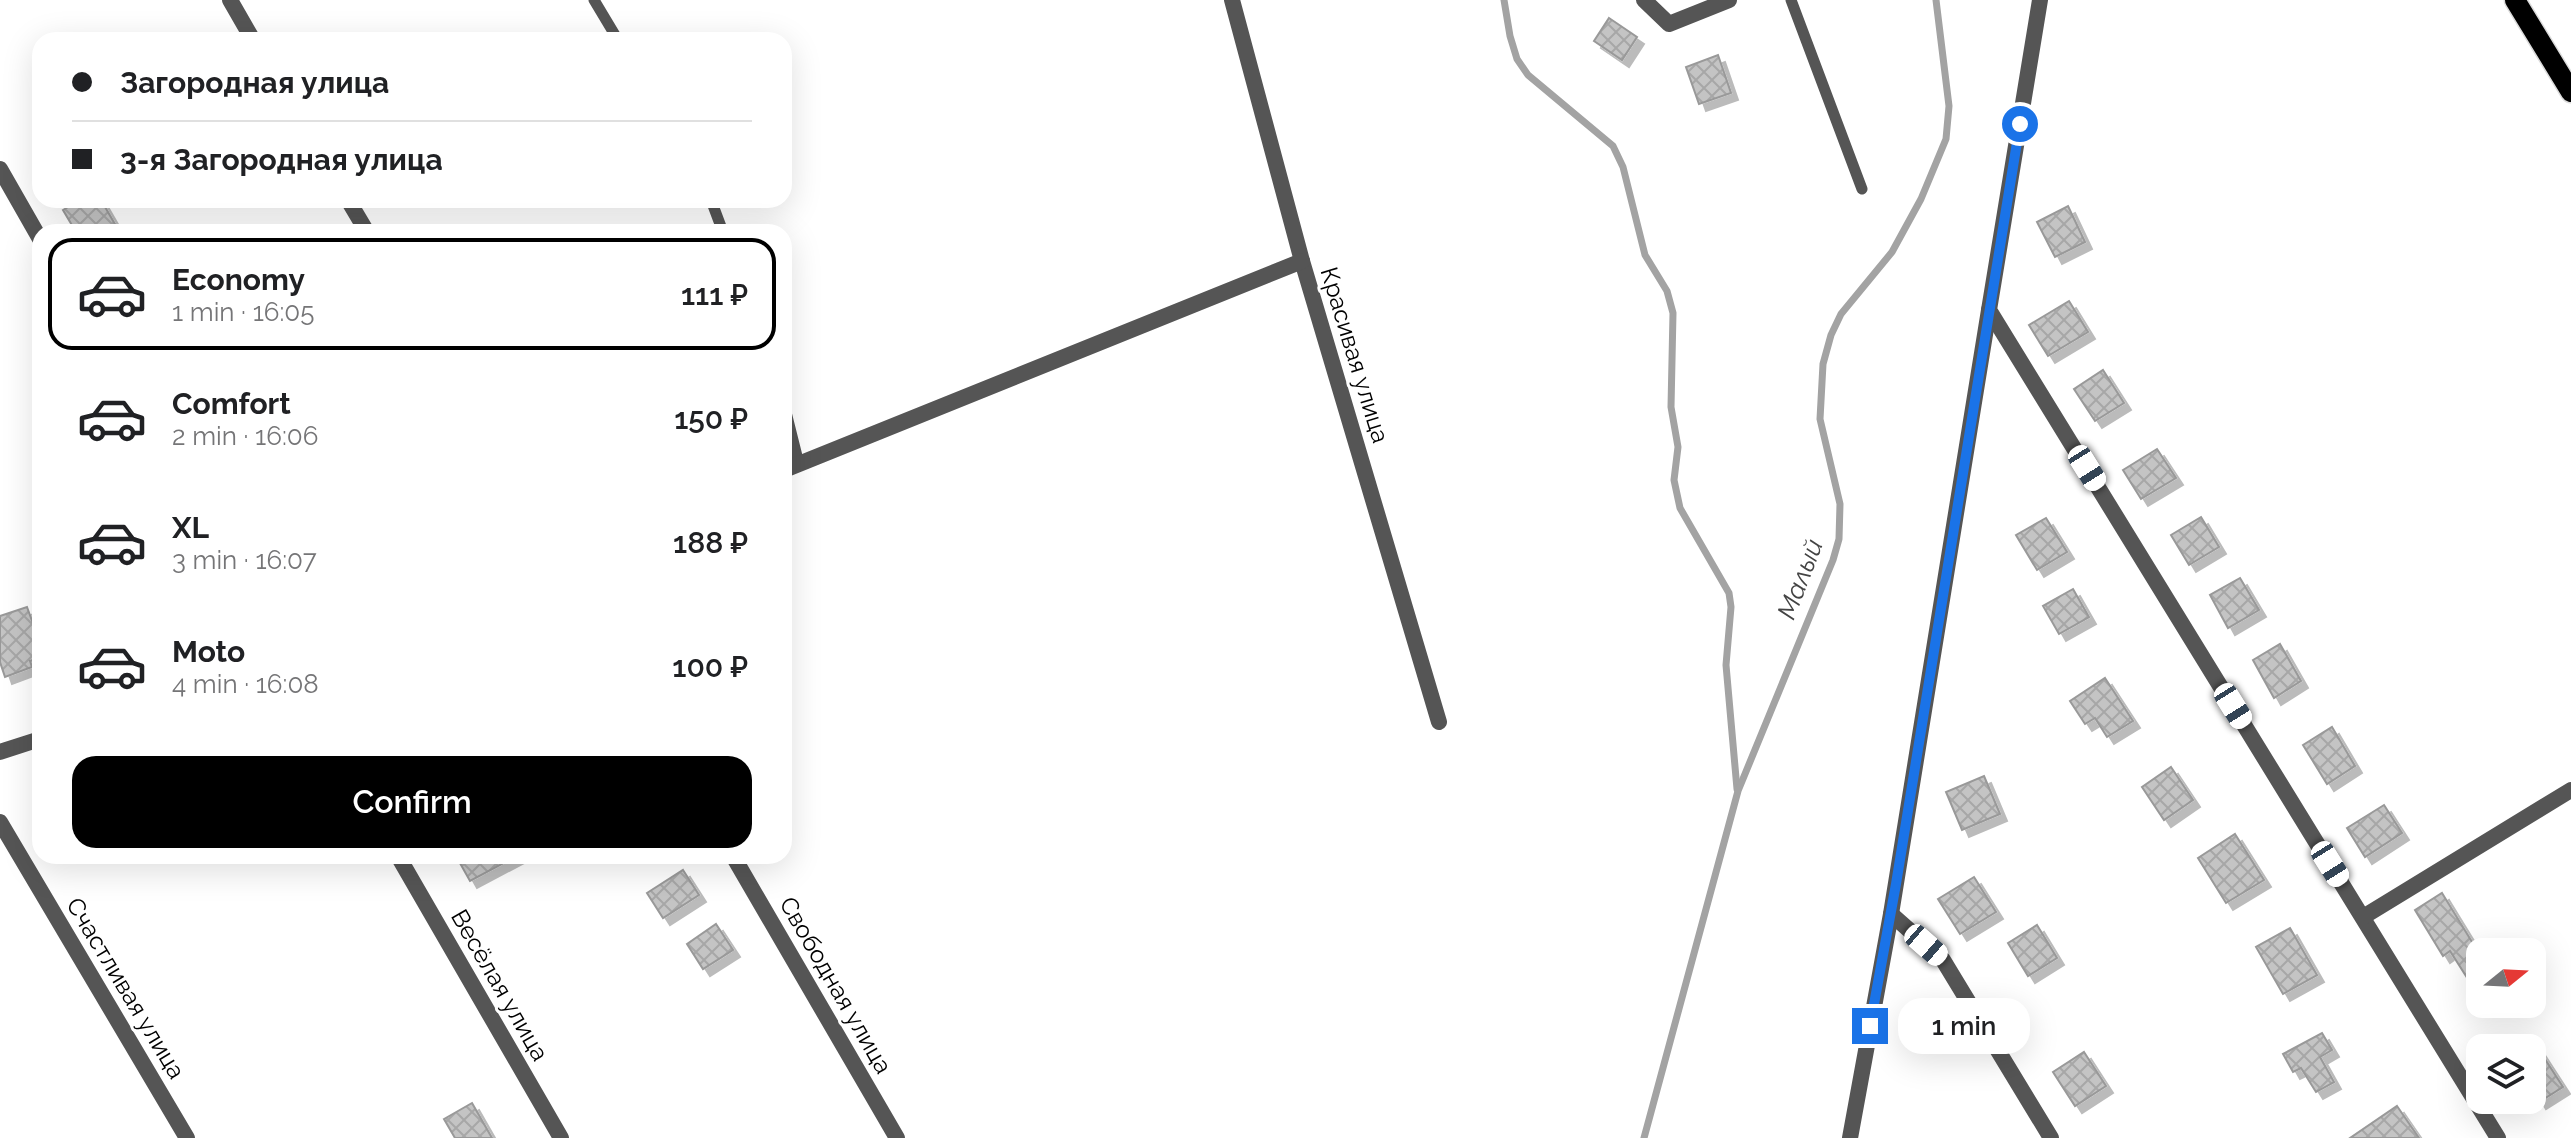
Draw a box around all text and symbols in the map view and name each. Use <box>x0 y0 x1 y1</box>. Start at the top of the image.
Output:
text: Загородная улица <box>120 65 389 100</box>
route start <box>2002 106 2038 142</box>
text: 3-я Загородная улица <box>120 142 443 177</box>
icon: car <box>76 258 148 330</box>
text: Economy <box>172 262 305 297</box>
street label: Красивая улица <box>1314 264 1396 446</box>
text: 111 ₽ <box>681 277 748 312</box>
text: 1 min · 16:05 <box>172 297 314 327</box>
icon: car <box>76 382 148 454</box>
text: Comfort <box>172 386 291 421</box>
text: 150 ₽ <box>674 401 748 436</box>
text: 2 min · 16:06 <box>172 421 318 451</box>
car <box>2064 441 2110 495</box>
icon: car <box>76 506 148 578</box>
text: XL <box>172 510 209 545</box>
text: 188 ₽ <box>673 525 748 560</box>
water label: Малый <box>1771 535 1829 623</box>
text: 3 min · 16:07 <box>172 545 317 575</box>
icon: car <box>76 630 148 702</box>
text: Moto <box>172 634 245 669</box>
text: 100 ₽ <box>672 649 748 684</box>
text: 4 min · 16:08 <box>172 669 319 699</box>
car <box>2210 679 2256 733</box>
button: Confirm <box>72 756 752 848</box>
car <box>2307 837 2353 891</box>
street label: Свободная улица <box>774 891 898 1079</box>
street label: Счастливая улица <box>60 892 192 1084</box>
street label: Весёлая улица <box>445 904 555 1066</box>
car <box>1900 920 1952 970</box>
north arrow <box>2466 938 2546 1018</box>
map controls <box>2466 938 2546 1114</box>
callout: 1 min <box>1898 998 2030 1054</box>
route end <box>1852 1008 1888 1044</box>
text: 1 min <box>1932 1011 1996 1041</box>
button: layers <box>2466 1034 2546 1114</box>

